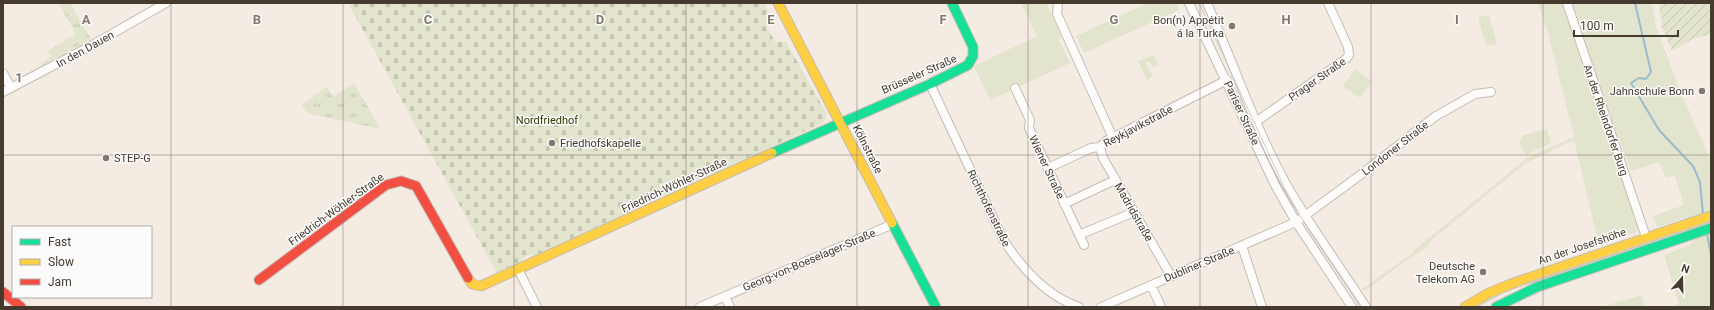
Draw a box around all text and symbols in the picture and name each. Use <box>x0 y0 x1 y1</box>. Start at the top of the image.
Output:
text: A <box>82 12 91 27</box>
text: B <box>253 12 261 27</box>
text: C <box>424 12 433 27</box>
text: D <box>596 12 604 27</box>
text: E <box>767 12 775 27</box>
text: F <box>939 12 947 27</box>
text: G <box>1110 12 1119 27</box>
text: H <box>1281 12 1291 27</box>
text: I <box>1455 12 1459 27</box>
scale bar <box>1574 12 1678 38</box>
place label: Bon(n) Appétit á la Turka <box>1153 14 1224 40</box>
text: 100 m <box>1580 19 1614 33</box>
marker: Bon(n) Appétit á la Turka <box>1227 21 1237 31</box>
street label: In den Dauen <box>54 28 116 71</box>
street label: Brüsseler Straße <box>880 52 959 97</box>
street label: Prager Straße <box>1286 55 1349 104</box>
street label: An der Rheindorfer Burg <box>1580 63 1631 178</box>
text: 1 <box>15 70 23 85</box>
street label: Pariser Straße <box>1221 79 1262 147</box>
place label: Jahnschule Bonn <box>1610 85 1694 98</box>
marker: Jahnschule Bonn <box>1697 86 1707 96</box>
street label: Reykjavikstraße <box>1101 103 1175 150</box>
park label: Nordfriedhof <box>516 114 578 127</box>
street label: Londoner Straße <box>1359 118 1431 178</box>
street label: Kölnstraße <box>850 123 885 176</box>
street label: Wiener Straße <box>1026 133 1067 201</box>
place label: Friedhofskapelle <box>560 137 641 150</box>
marker: Friedhofskapelle <box>547 138 557 148</box>
place label: STEP-G <box>114 152 151 165</box>
marker: STEP-G <box>101 153 111 163</box>
street label: Friedrich-Wöhler-Straße <box>619 155 729 216</box>
street label: Richthofenstraße <box>964 168 1013 249</box>
street label: Friedrich-Wöhler-Straße <box>286 170 387 248</box>
street label: Madridstraße <box>1112 181 1156 244</box>
street label: An der Josefshöhe <box>1537 225 1628 268</box>
legend <box>12 226 152 298</box>
street label: Georg-von-Boeselager-Straße <box>741 226 878 294</box>
text: Fast <box>48 235 71 249</box>
street label: Dubliner Straße <box>1162 244 1236 285</box>
text: Slow <box>48 255 74 269</box>
north arrow <box>1662 258 1702 298</box>
place label: Deutsche Telekom AG <box>1416 260 1475 286</box>
text: N <box>1679 262 1691 277</box>
marker: Deutsche Telekom AG <box>1478 267 1488 277</box>
text: Jam <box>48 275 72 289</box>

